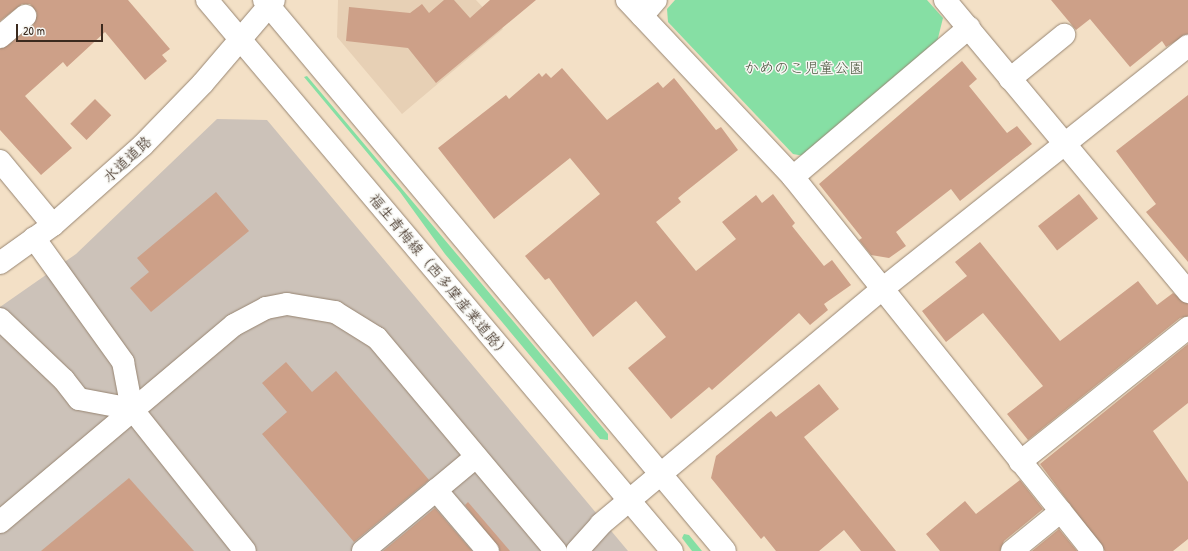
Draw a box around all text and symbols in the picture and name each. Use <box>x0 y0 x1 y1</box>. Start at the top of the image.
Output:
scale bar <box>18 16 105 42</box>
text: 20 m <box>23 22 45 39</box>
park label: かめのこ児童公園 <box>744 59 864 77</box>
street label: 水道道路 <box>99 132 155 186</box>
street label: 福生青梅線（西多摩産業道路） <box>366 190 514 362</box>

